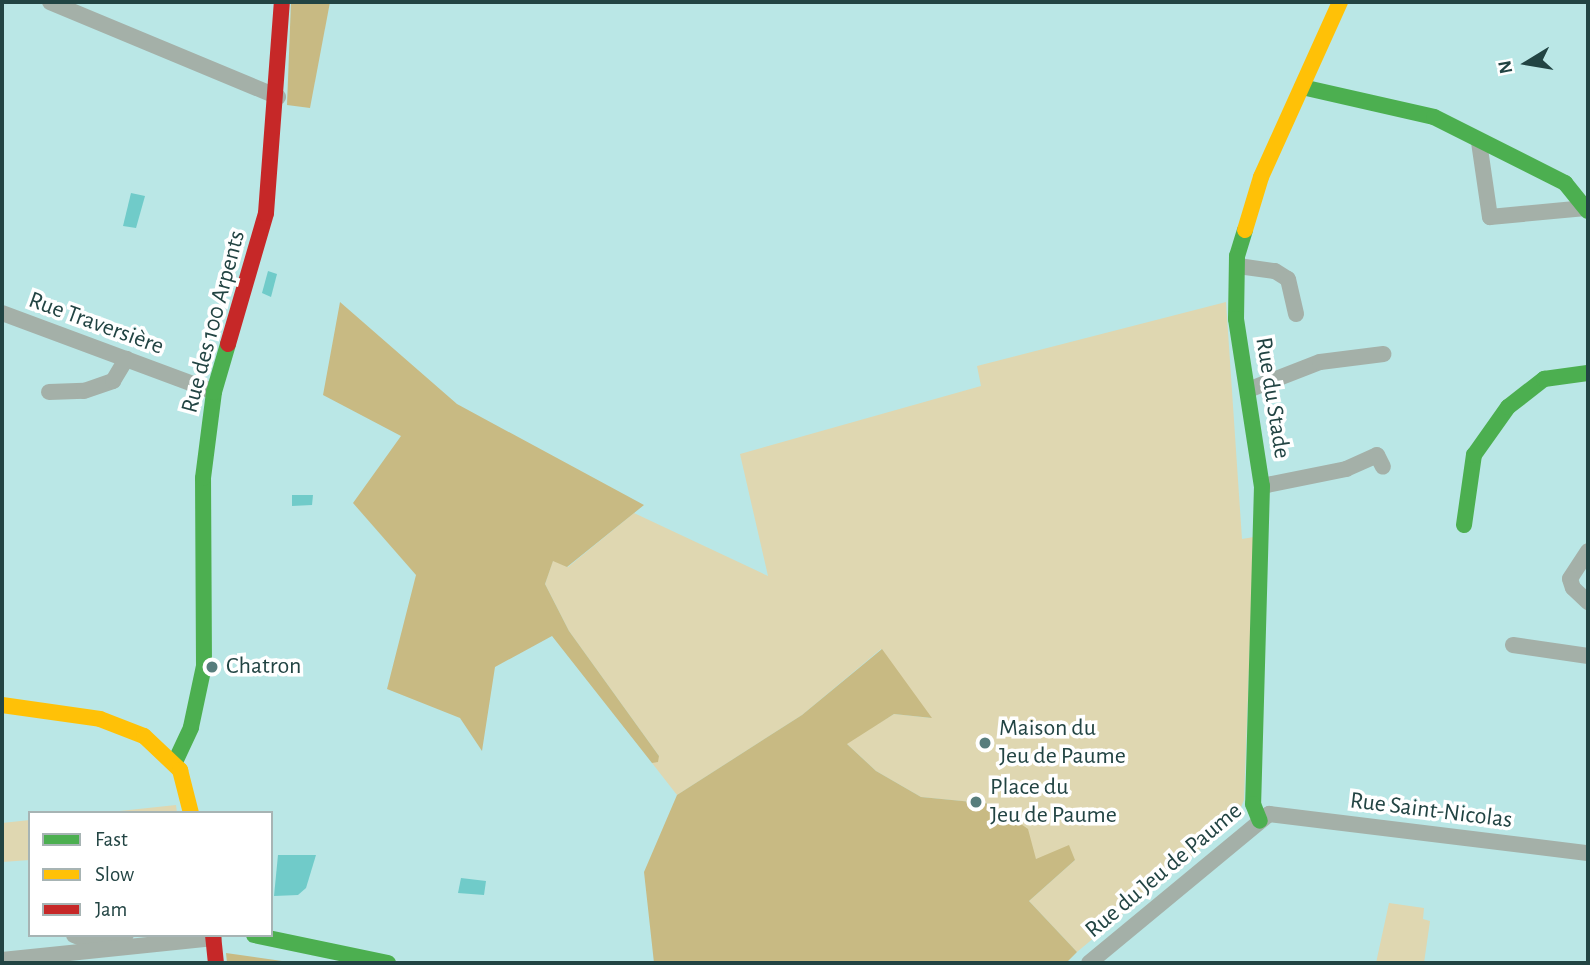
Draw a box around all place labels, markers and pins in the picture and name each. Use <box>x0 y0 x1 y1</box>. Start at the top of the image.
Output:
place label: Chatron <box>226 653 301 681</box>
marker: Chatron <box>204 659 220 675</box>
place label: Maison du Jeu de Paume <box>999 715 1126 771</box>
marker: Maison du Jeu de Paume <box>977 735 993 751</box>
place label: Place du Jeu de Paume <box>990 774 1117 830</box>
marker: Place du Jeu de Paume <box>968 794 984 810</box>

